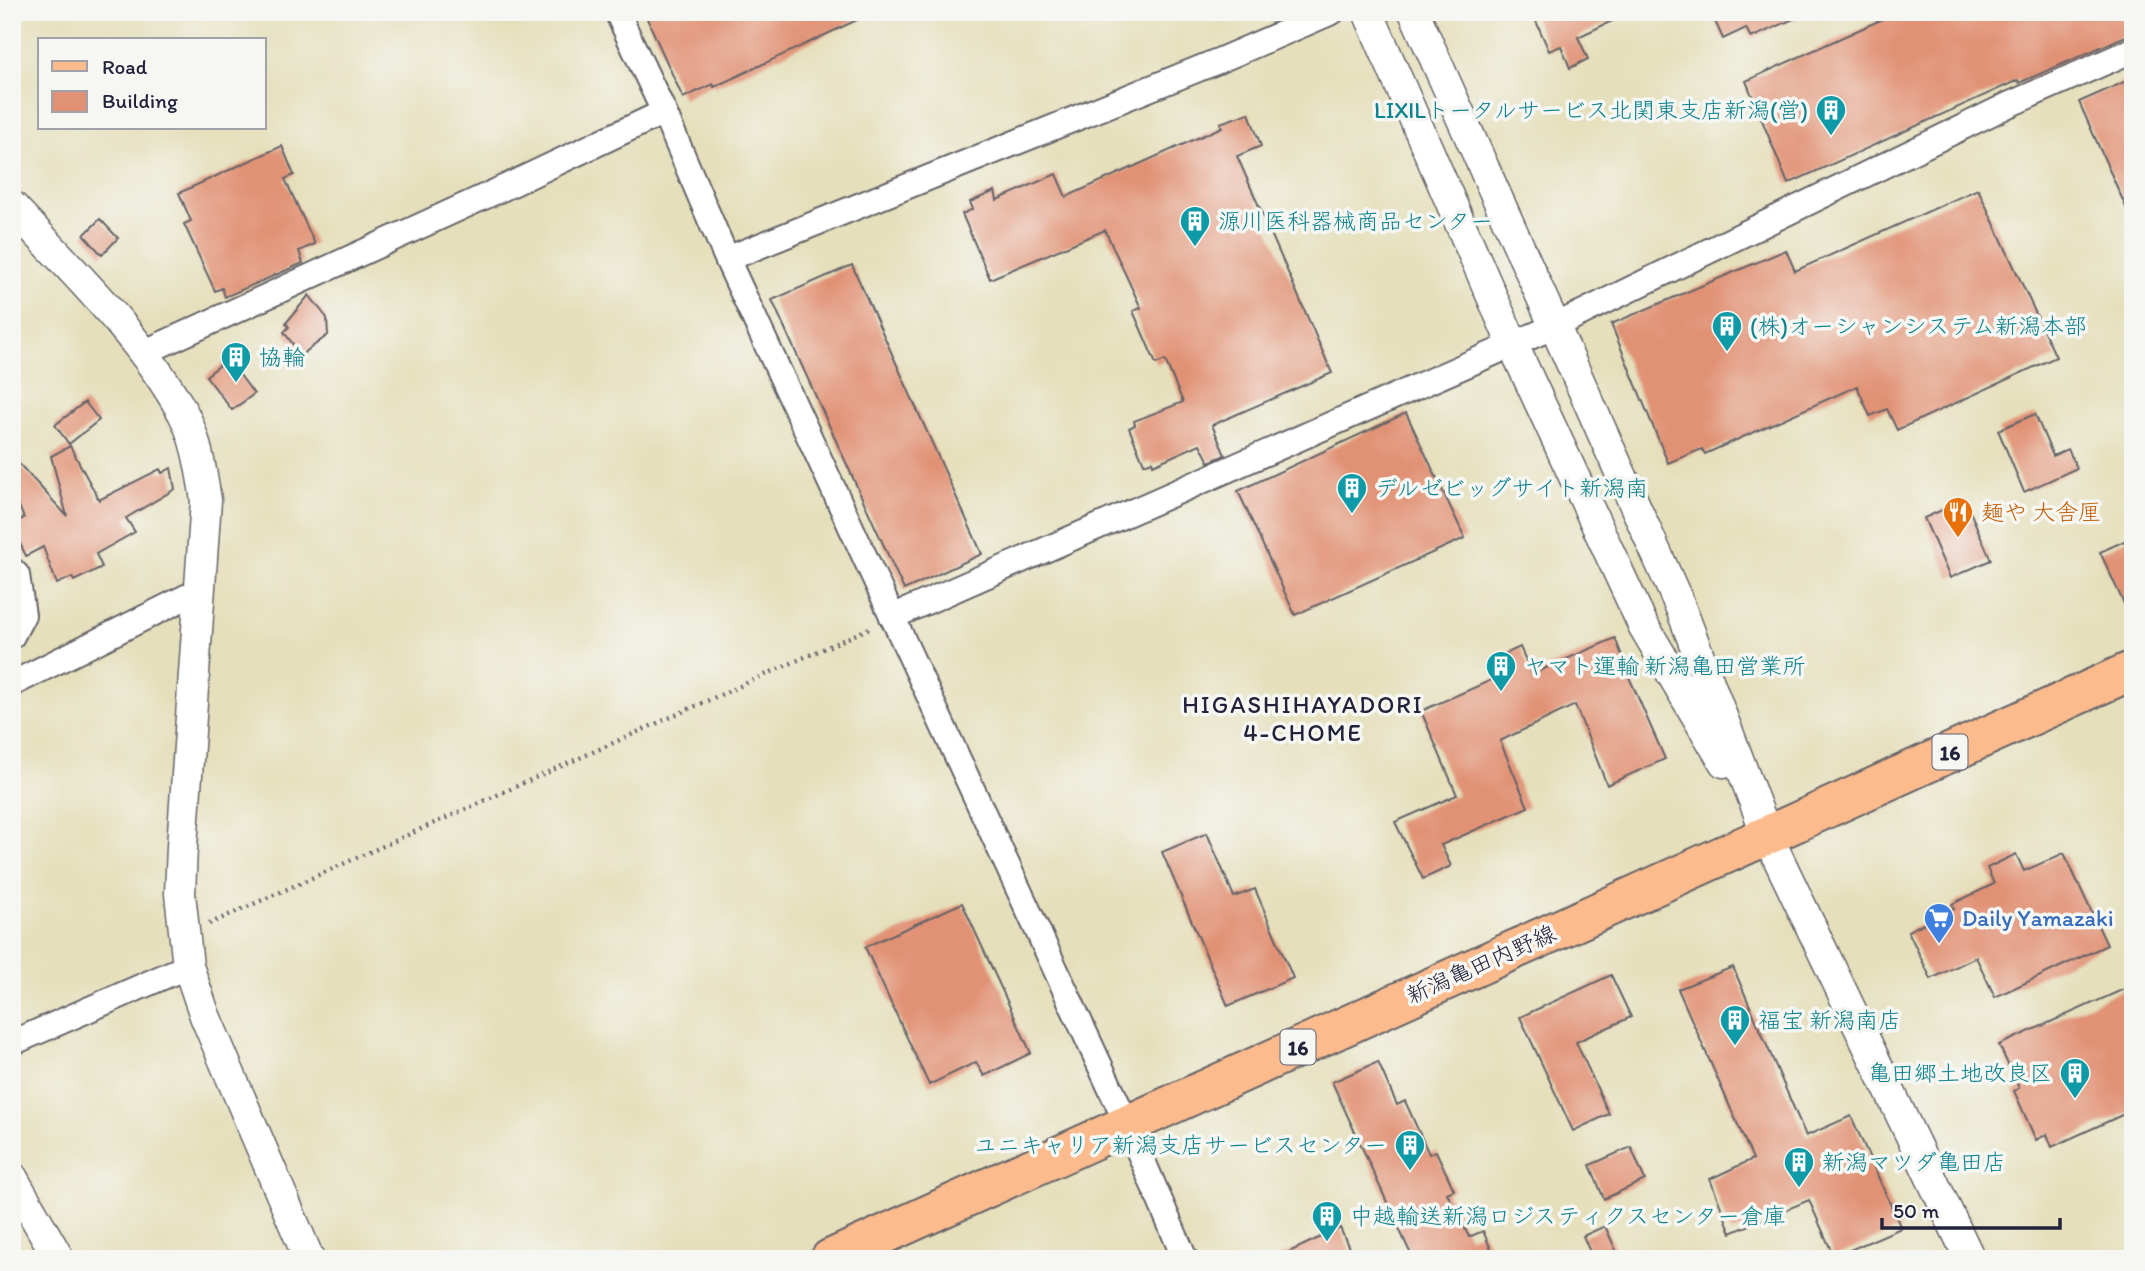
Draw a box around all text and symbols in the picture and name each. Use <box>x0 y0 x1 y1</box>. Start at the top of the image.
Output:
legend <box>38 38 266 130</box>
text: Road <box>102 54 148 79</box>
text: Building <box>102 88 178 113</box>
building icon: LIXILトータルサービス北関東支店新潟(営) <box>1814 93 1848 137</box>
place label: LIXILトータルサービス北関東支店新潟(営) <box>1374 96 1808 124</box>
building icon: 源川医科器械商品センター <box>1178 204 1212 248</box>
place label: 源川医科器械商品センター <box>1218 207 1493 235</box>
building icon: (株)オーシャンシステム新潟本部 <box>1710 309 1744 353</box>
place label: (株)オーシャンシステム新潟本部 <box>1750 312 2087 340</box>
building icon: 協輪 <box>219 340 253 384</box>
place label: 協輪 <box>259 343 305 371</box>
building icon: デルゼビッグサイト新潟南 <box>1335 471 1369 515</box>
place label: デルゼビッグサイト新潟南 <box>1375 474 1648 502</box>
restaurant icon: 麺や 大舎厘 <box>1941 495 1975 539</box>
place label: 麺や 大舎厘 <box>1981 498 2101 526</box>
building icon: ヤマト運輸 新潟亀田営業所 <box>1484 649 1518 693</box>
place label: ヤマト運輸 新潟亀田営業所 <box>1524 652 1805 680</box>
district label: HIGASHIHAYADORI 4-CHOME <box>1182 690 1424 747</box>
road number: 16 <box>1932 734 1968 770</box>
supermarket icon: Daily Yamazaki <box>1922 901 1956 945</box>
place label: Daily Yamazaki <box>1962 904 2114 932</box>
street label: 新潟亀田内野線 <box>1402 918 1560 1010</box>
building icon: 福宝 新潟南店 <box>1718 1003 1752 1047</box>
place label: 福宝 新潟南店 <box>1758 1006 1901 1034</box>
road number: 16 <box>1280 1030 1316 1064</box>
building icon: 亀田郷土地改良区 <box>2058 1056 2092 1100</box>
place label: 亀田郷土地改良区 <box>1868 1059 2052 1087</box>
building icon: ユニキャリア新潟支店サービスセンター <box>1393 1128 1427 1172</box>
place label: ユニキャリア新潟支店サービスセンター <box>974 1131 1387 1159</box>
building icon: 新潟マツダ亀田店 <box>1782 1145 1816 1189</box>
place label: 新潟マツダ亀田店 <box>1822 1148 2006 1176</box>
scale bar <box>1882 1187 2061 1231</box>
text: 50 m <box>1893 1198 1940 1223</box>
building icon: 中越輸送新潟ロジスティクスセンター倉庫 <box>1310 1199 1344 1243</box>
place label: 中越輸送新潟ロジスティクスセンター倉庫 <box>1350 1202 1786 1230</box>

